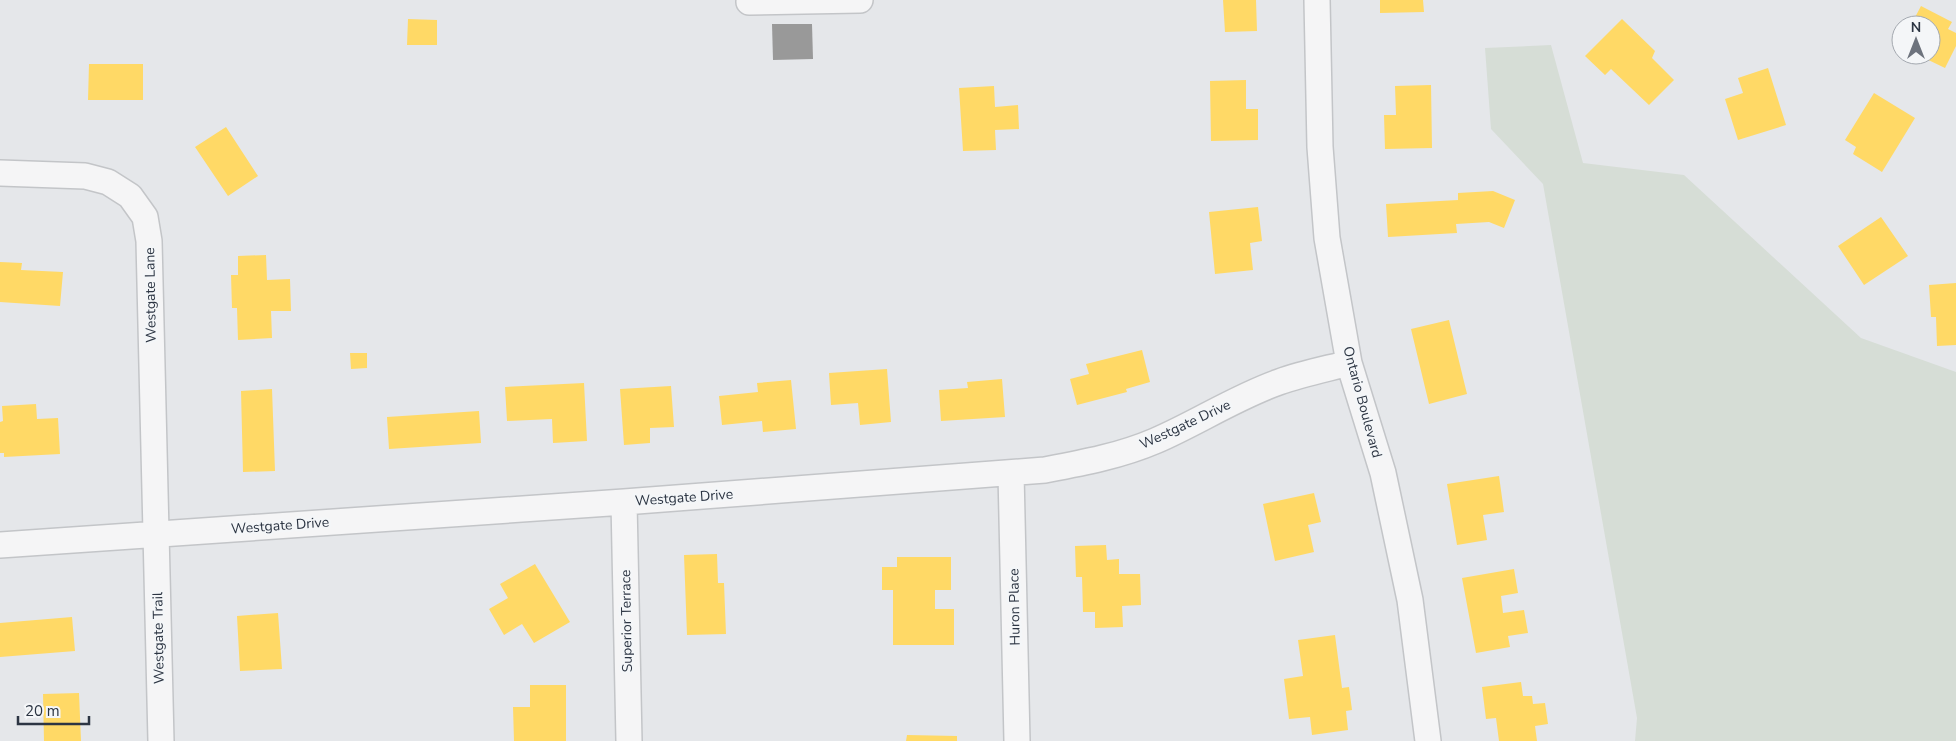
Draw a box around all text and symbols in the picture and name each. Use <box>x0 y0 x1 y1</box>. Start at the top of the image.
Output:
north arrow <box>1891 15 1941 65</box>
text: N <box>1911 18 1921 37</box>
street label: Westgate Lane <box>140 247 161 343</box>
street label: Ontario Boulevard <box>1338 344 1387 460</box>
street label: Westgate Drive <box>1137 395 1234 454</box>
street label: Westgate Drive <box>634 485 734 510</box>
street label: Westgate Drive <box>230 513 330 538</box>
street label: Huron Place <box>1004 568 1025 646</box>
street label: Superior Terrace <box>616 569 637 673</box>
street label: Westgate Trail <box>148 591 169 684</box>
scale bar <box>18 694 89 726</box>
text: 20 m <box>25 701 60 721</box>

